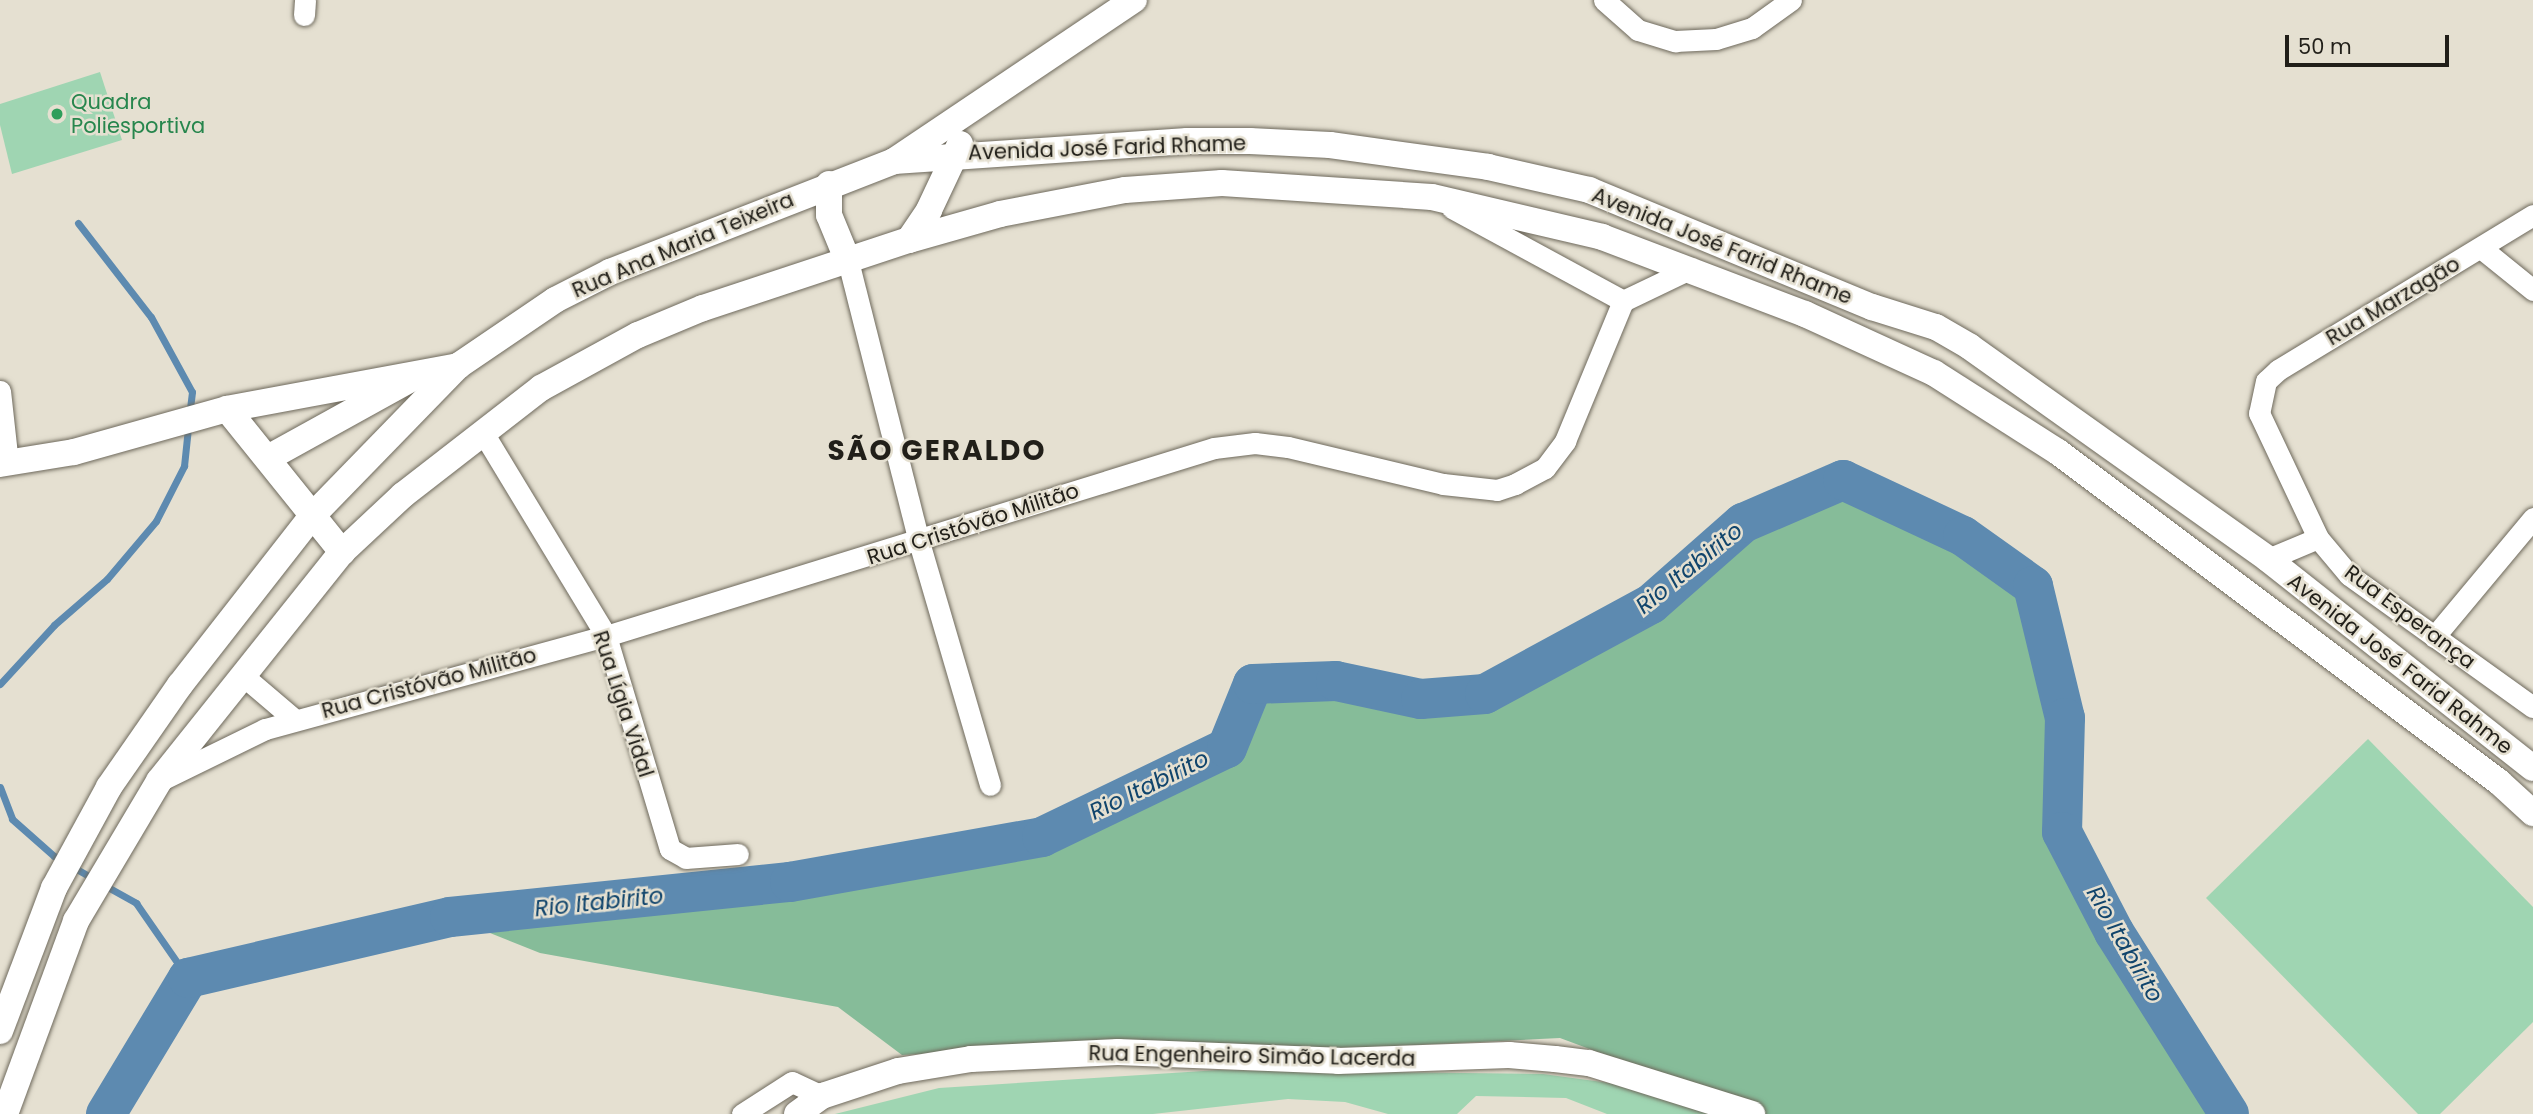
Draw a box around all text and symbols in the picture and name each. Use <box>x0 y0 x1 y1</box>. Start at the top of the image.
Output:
scale bar <box>2288 21 2452 65</box>
text: 50 m <box>2298 32 2352 61</box>
place label: Quadra Poliesportiva <box>71 89 205 139</box>
marker: Quadra Poliesportiva <box>49 106 65 122</box>
street label: Avenida José Farid Rhame <box>967 131 1247 165</box>
street label: Avenida José Farid Rhame <box>1588 182 1856 310</box>
street label: Rua Ana Maria Teixeira <box>568 187 798 303</box>
street label: Rua Marzagão <box>2321 251 2465 351</box>
district label: SÃO GERALDO <box>829 434 1045 468</box>
street label: Rua Cristóvão Militão <box>864 478 1082 570</box>
water label: Rio Itabirito <box>1630 517 1748 619</box>
street label: Rua Esperança <box>2340 560 2480 674</box>
street label: Avenida José Farid Rahme <box>2283 568 2517 760</box>
street label: Rua Lígia Vidal <box>587 628 659 780</box>
street label: Rua Cristóvão Militão <box>319 642 539 724</box>
water label: Rio Itabirito <box>1085 744 1213 826</box>
water label: Rio Itabirito <box>2081 881 2169 1007</box>
water label: Rio Itabirito <box>533 882 665 922</box>
street label: Rua Engenheiro Simão Lacerda <box>1088 1041 1416 1071</box>

